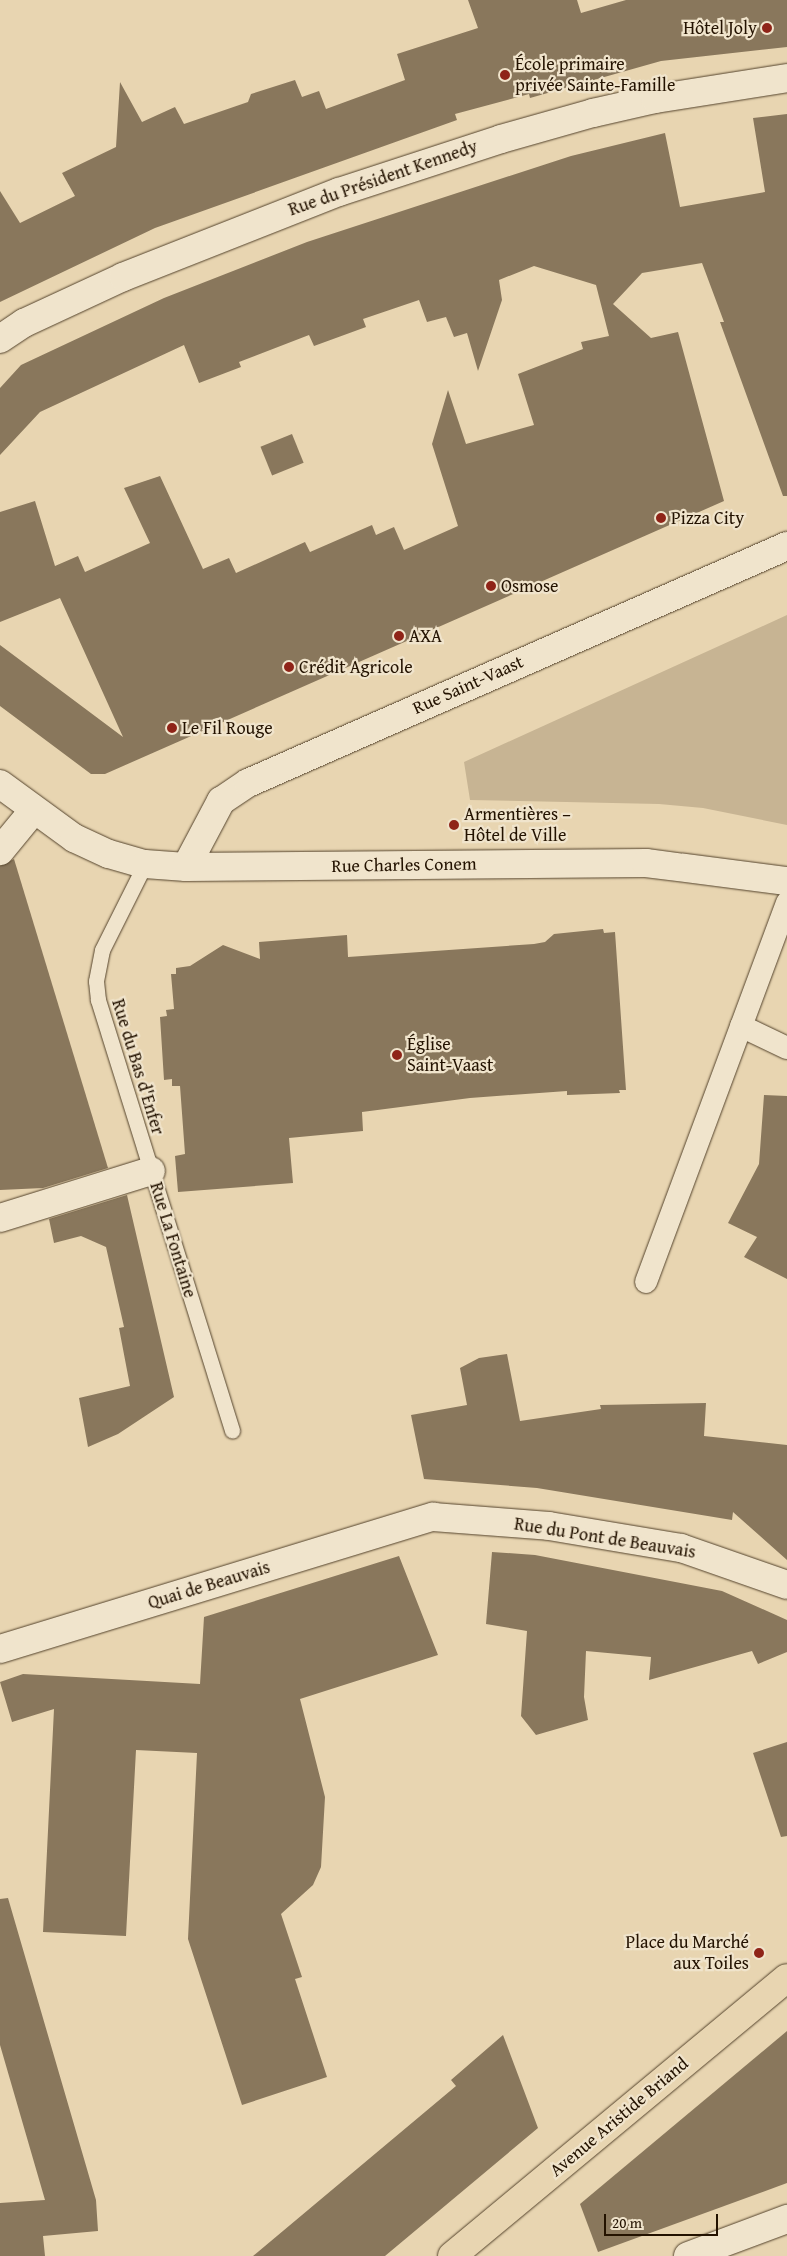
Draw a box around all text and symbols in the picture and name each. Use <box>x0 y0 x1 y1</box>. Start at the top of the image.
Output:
place label: Hôtel Joly <box>683 17 757 39</box>
marker: Hôtel Joly <box>761 22 773 34</box>
place label: École primaire privée Sainte-Famille <box>515 54 675 96</box>
marker: École primaire privée Sainte-Famille <box>499 69 511 81</box>
street label: Rue du Président Kennedy <box>286 135 480 221</box>
place label: Pizza City <box>671 507 744 529</box>
marker: Pizza City <box>655 512 667 524</box>
place label: Osmose <box>501 575 559 597</box>
marker: Osmose <box>485 580 497 592</box>
place label: AXA <box>409 625 442 647</box>
marker: AXA <box>393 630 405 642</box>
street label: Rue Saint-Vaast <box>409 651 527 719</box>
place label: Crédit Agricole <box>299 656 413 678</box>
marker: Crédit Agricole <box>283 661 295 673</box>
place label: Le Fil Rouge <box>182 717 273 739</box>
marker: Le Fil Rouge <box>166 722 178 734</box>
place label: Armentières – Hôtel de Ville <box>464 804 571 846</box>
marker: Armentières – Hôtel de Ville <box>448 819 460 831</box>
street label: Rue Charles Conem <box>331 853 477 877</box>
street label: Rue du Bas d'Enfer <box>107 997 169 1137</box>
place label: Église Saint-Vaast <box>407 1034 493 1076</box>
marker: Église Saint-Vaast <box>391 1049 403 1061</box>
street label: Rue La Fontaine <box>145 1180 201 1300</box>
street label: Rue du Pont de Beauvais <box>513 1513 697 1563</box>
street label: Quai de Beauvais <box>145 1556 273 1614</box>
place label: Place du Marché aux Toiles <box>625 1932 749 1975</box>
marker: Place du Marché aux Toiles <box>753 1947 765 1959</box>
street label: Avenue Aristide Briand <box>545 2053 693 2181</box>
scale bar <box>607 2204 721 2236</box>
text: 20 m <box>612 2212 642 2233</box>

